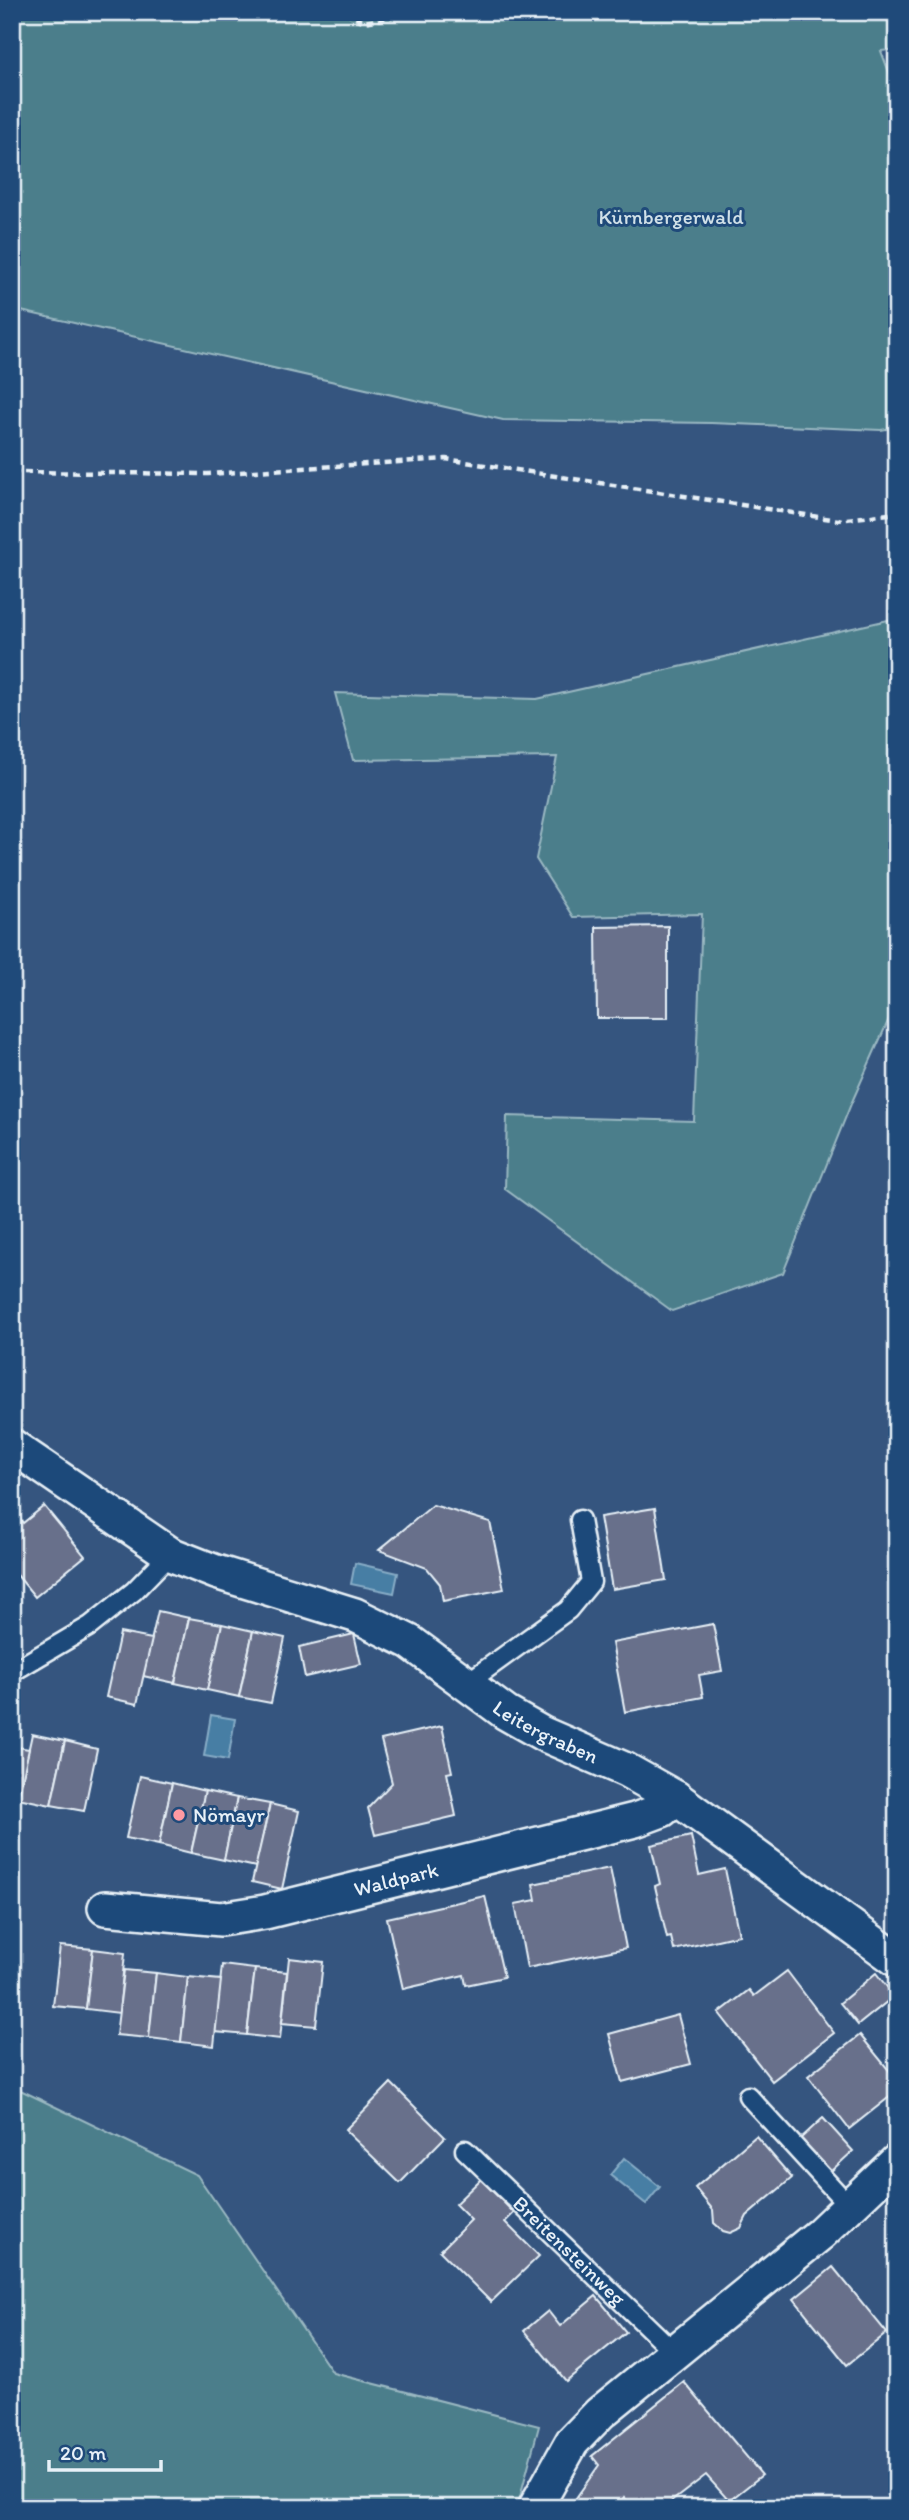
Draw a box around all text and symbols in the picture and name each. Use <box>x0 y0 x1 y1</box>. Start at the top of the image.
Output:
park label: Kürnbergerwald <box>598 204 744 229</box>
street label: Leitergraben <box>488 1695 602 1768</box>
place label: Nömayr <box>193 1802 265 1827</box>
marker: Nömayr <box>171 1807 187 1823</box>
street label: Waldpark <box>351 1856 441 1901</box>
street label: Breitensteinweg <box>508 2190 631 2311</box>
scale bar <box>49 2429 161 2473</box>
text: 20 m <box>60 2440 107 2465</box>

